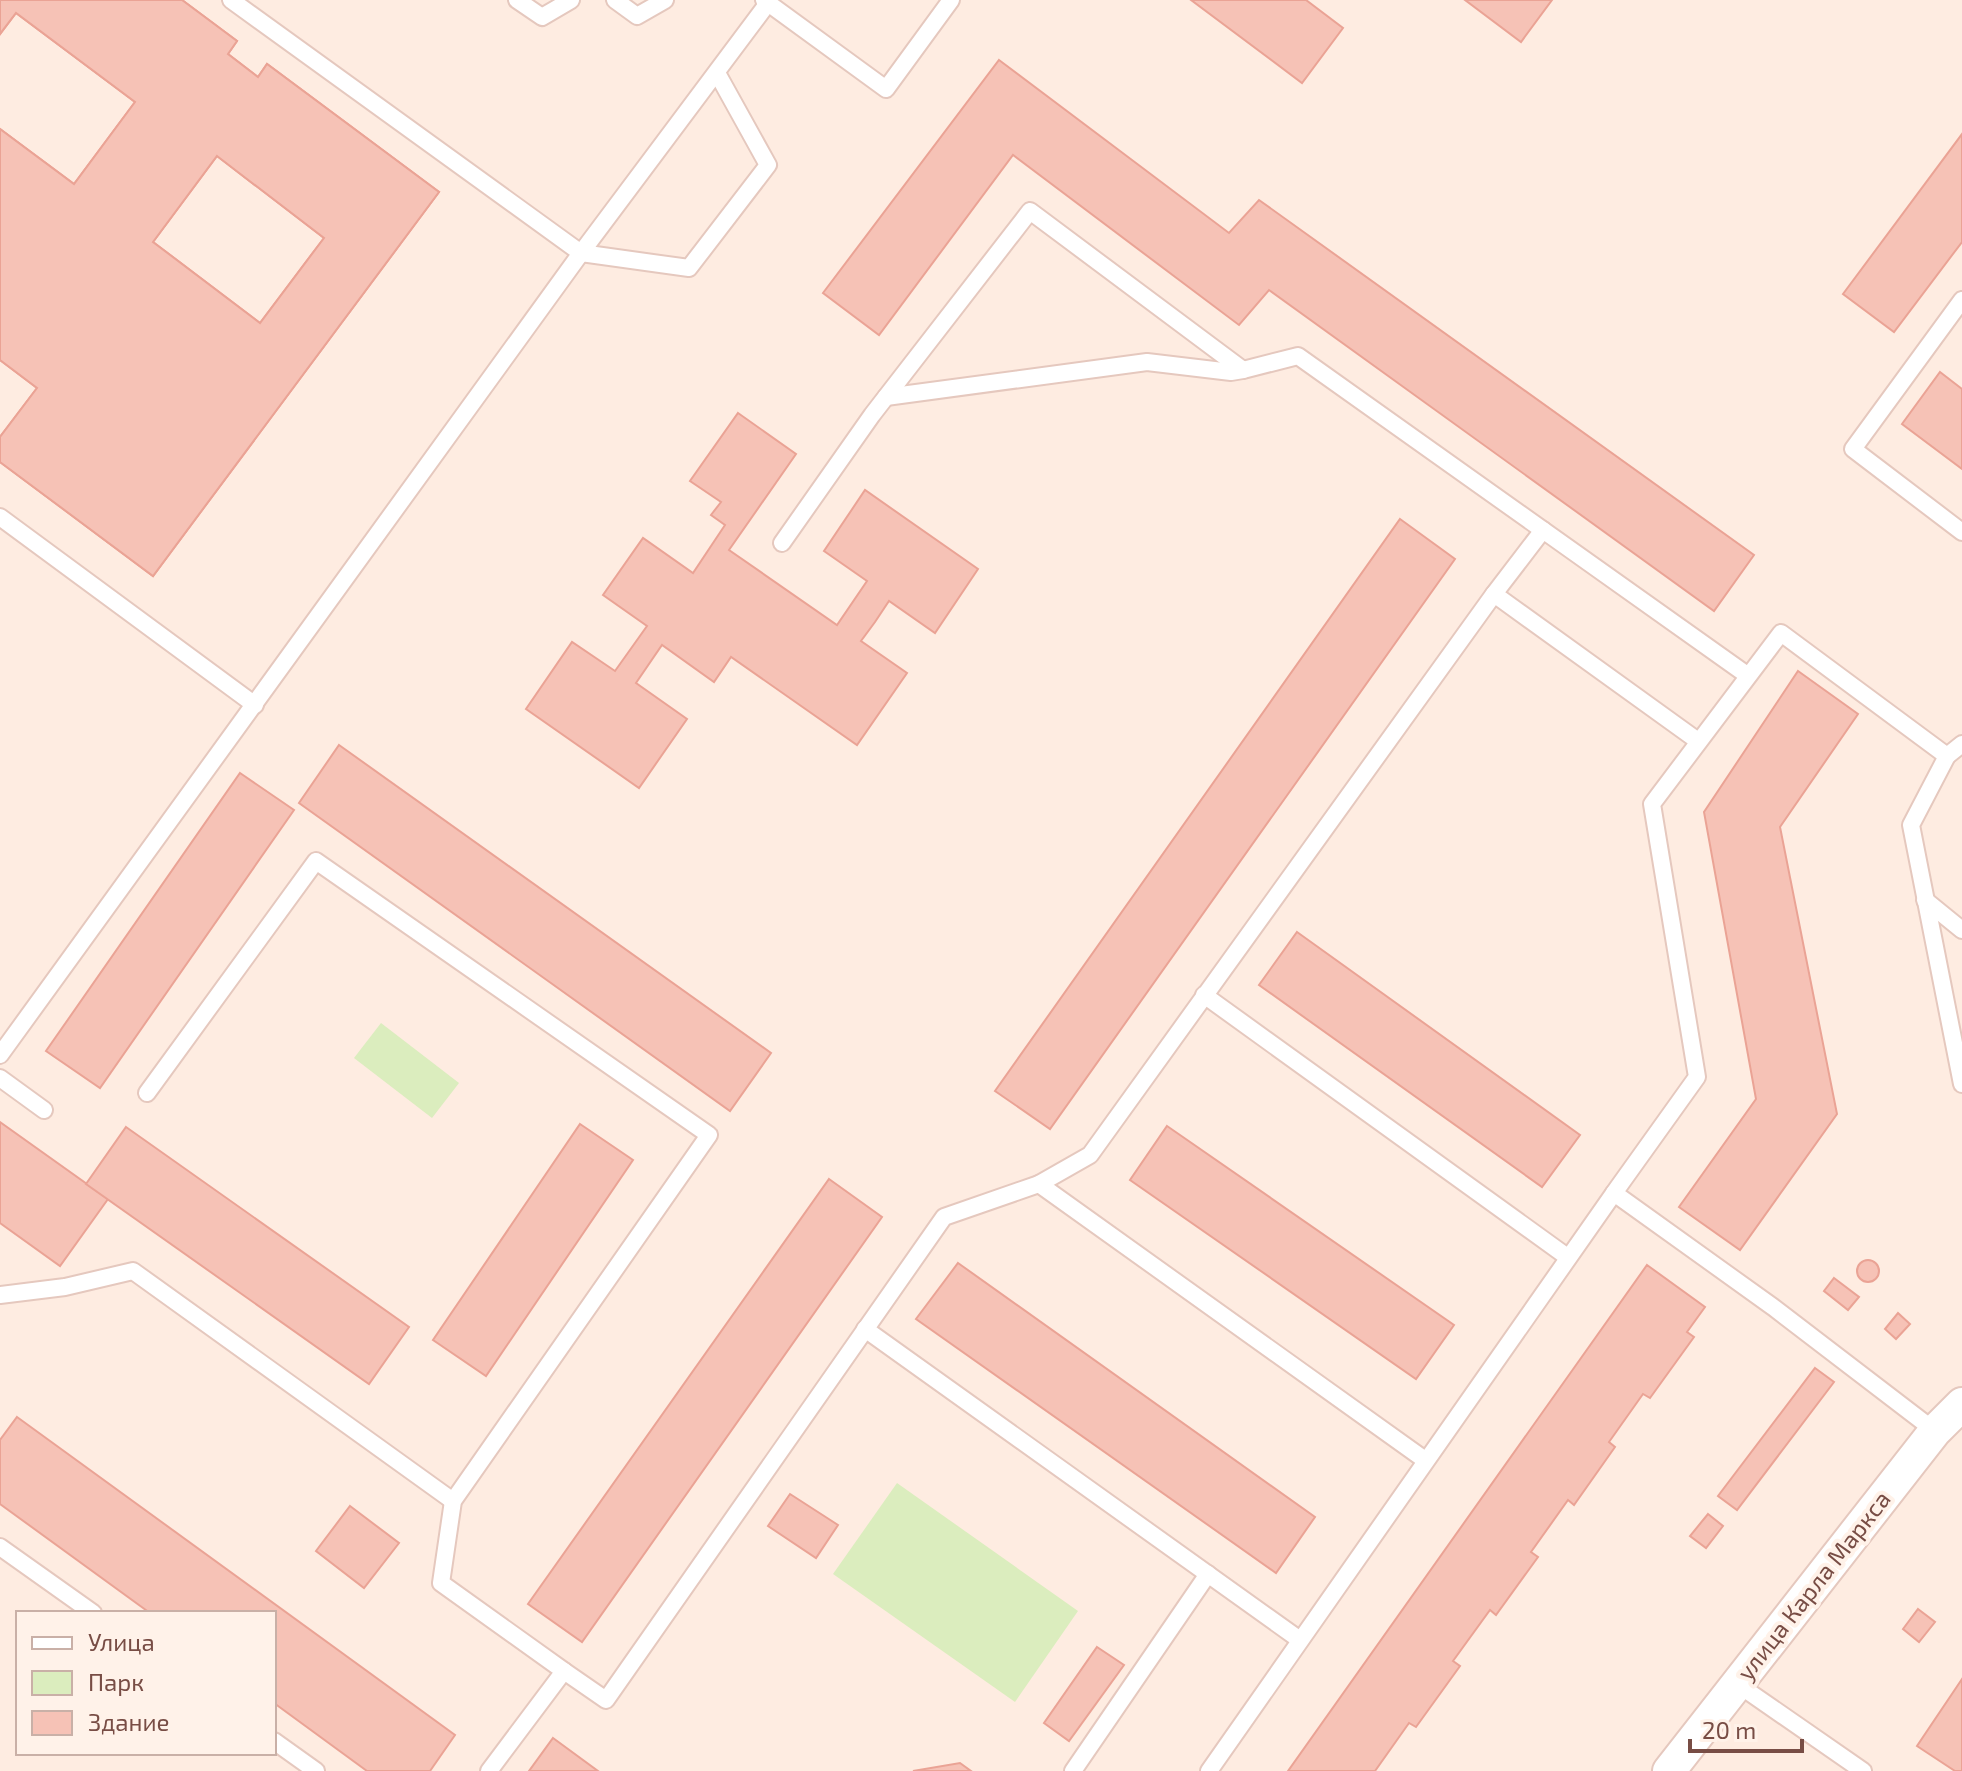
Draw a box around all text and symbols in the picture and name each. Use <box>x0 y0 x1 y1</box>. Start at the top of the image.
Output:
street label: улица Карла Маркса <box>1730 1485 1897 1686</box>
legend <box>16 1611 276 1755</box>
text: Улица <box>88 1627 155 1656</box>
text: Парк <box>88 1667 144 1696</box>
scale bar <box>1690 1703 1802 1753</box>
text: Здание <box>88 1707 170 1736</box>
text: 20 m <box>1702 1715 1756 1744</box>

